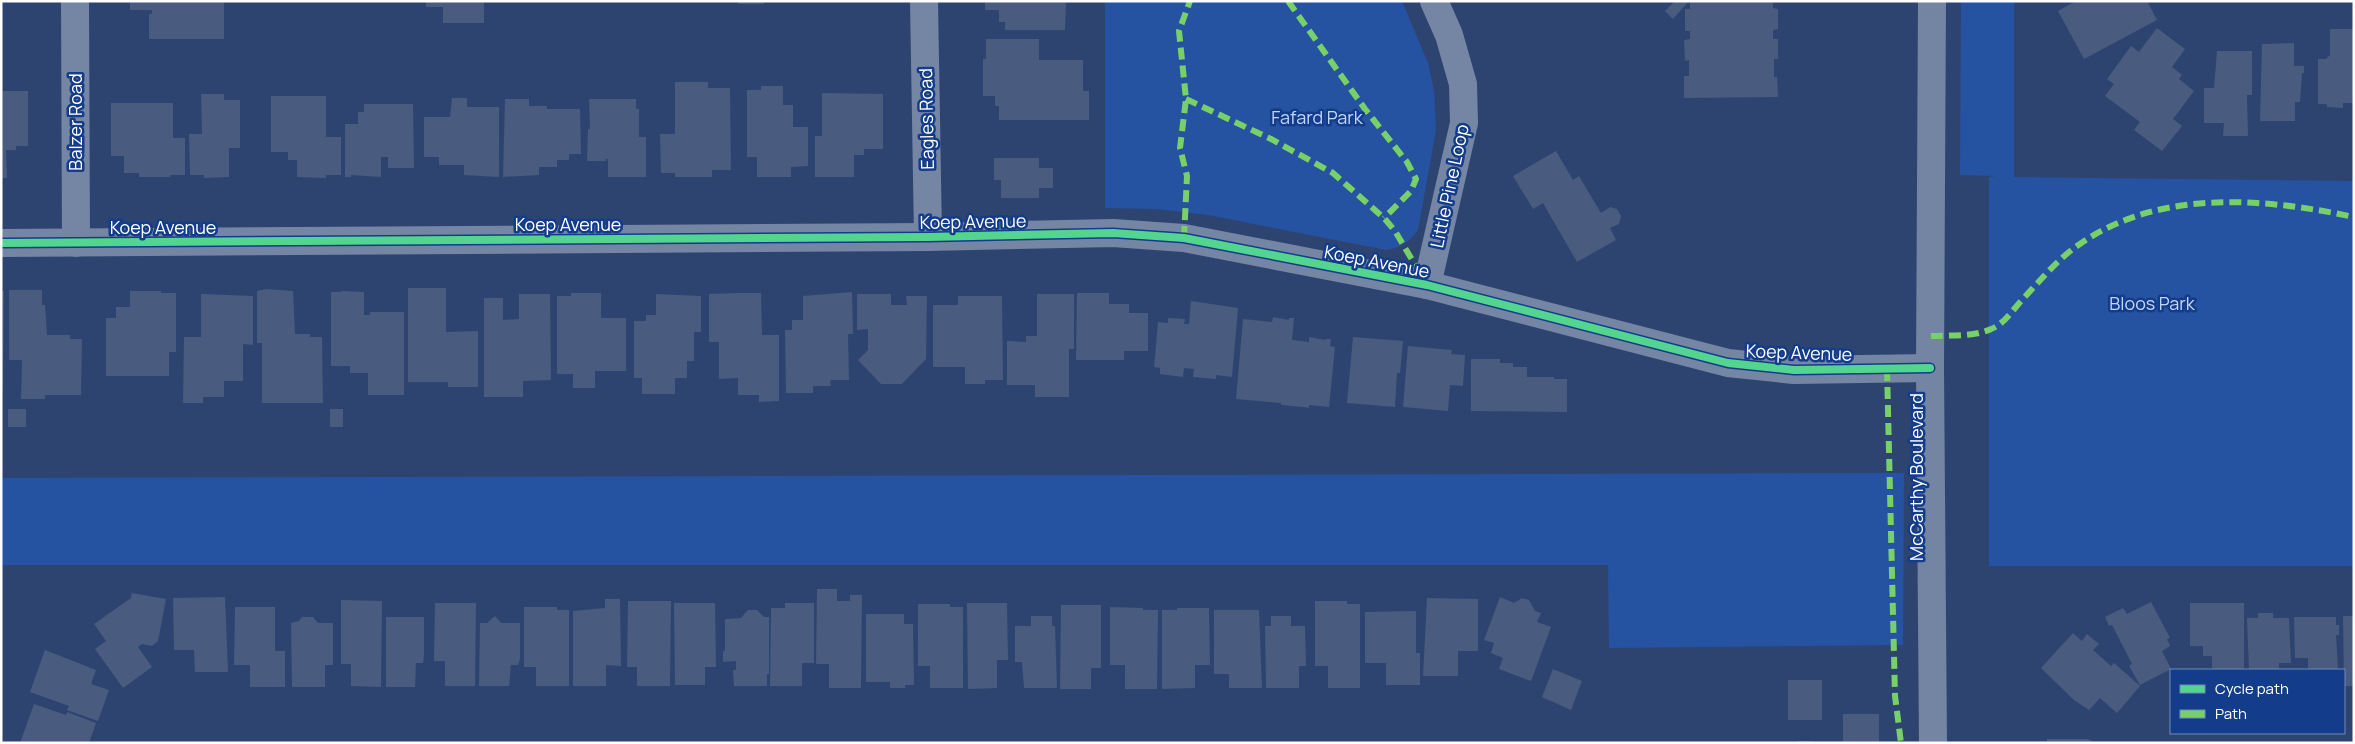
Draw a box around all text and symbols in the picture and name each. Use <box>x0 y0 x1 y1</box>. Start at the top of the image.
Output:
street label: Eagles Road <box>913 68 939 170</box>
street label: Balzer Road <box>63 73 87 171</box>
park label: Fafard Park <box>1271 105 1364 129</box>
street label: Little Pine Loop <box>1424 122 1474 250</box>
street label: Koep Avenue <box>919 208 1027 234</box>
street label: Koep Avenue <box>515 212 621 236</box>
street label: Koep Avenue <box>110 215 216 239</box>
street label: Koep Avenue <box>1322 239 1432 283</box>
park label: Bloos Park <box>2109 291 2196 315</box>
street label: Koep Avenue <box>1745 338 1853 366</box>
street label: McCarthy Boulevard <box>1904 393 1928 561</box>
legend <box>2170 669 2345 734</box>
text: Cycle path <box>2215 678 2289 699</box>
text: Path <box>2215 703 2247 724</box>

